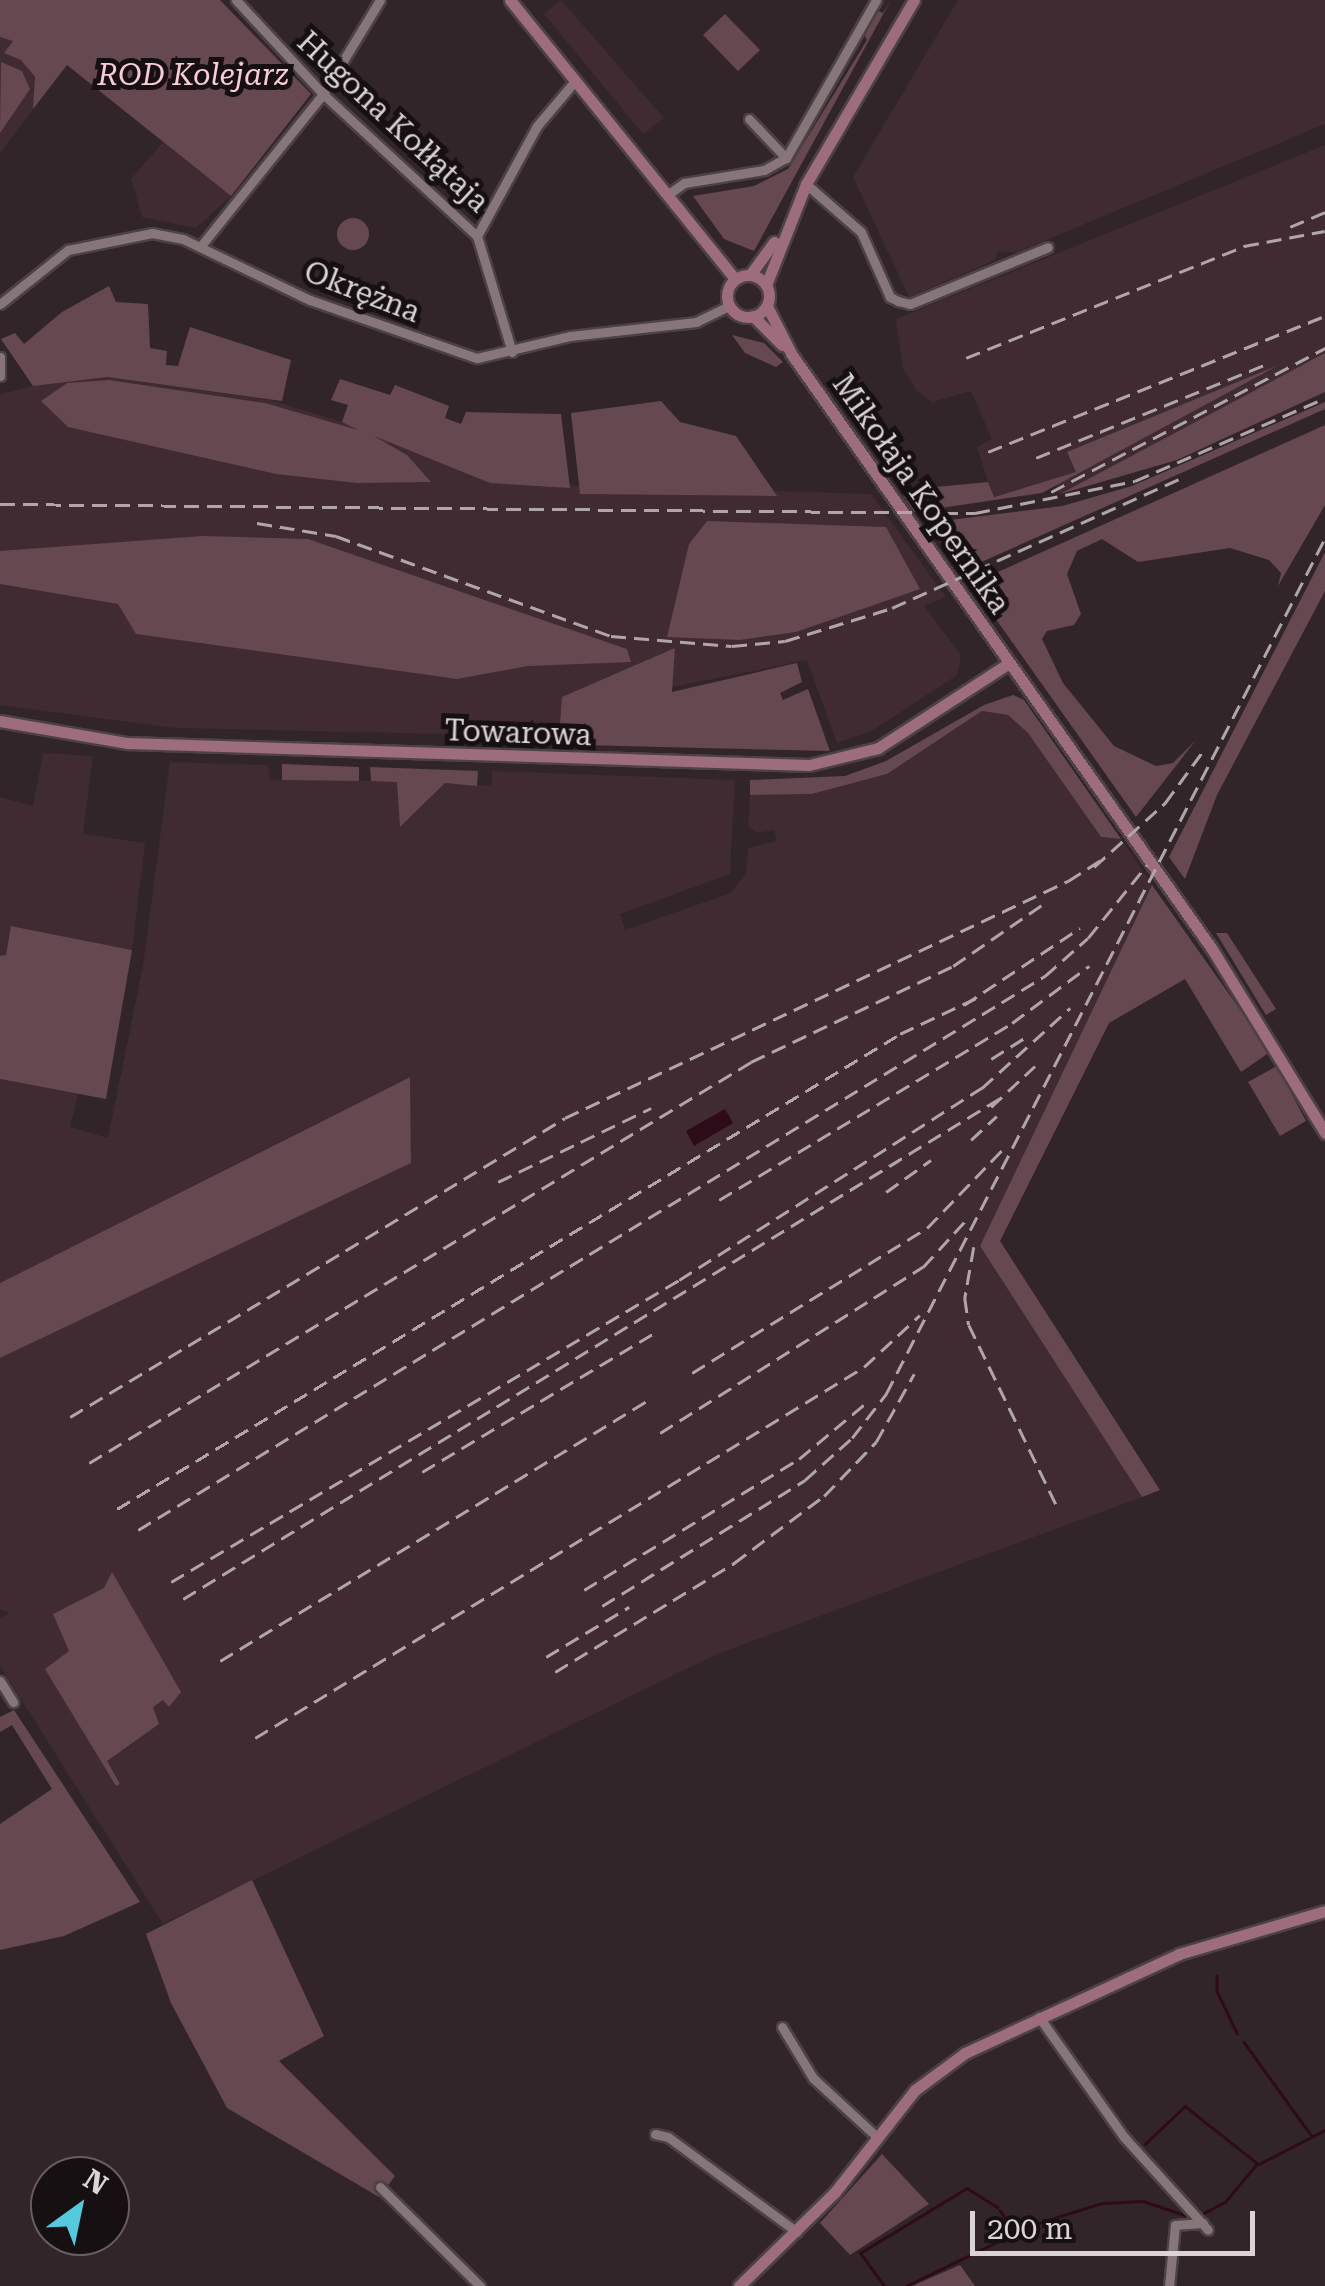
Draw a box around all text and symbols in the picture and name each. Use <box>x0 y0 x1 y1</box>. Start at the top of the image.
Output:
street label: Hugona Kołłątaja <box>290 24 496 220</box>
park label: ROD Kolejarz <box>97 57 289 93</box>
street label: Okrężna <box>299 254 425 330</box>
street label: Mikołaja Kopernika <box>825 367 1017 621</box>
street label: Towarowa <box>444 712 592 754</box>
north arrow <box>30 2156 130 2256</box>
text: N <box>77 2162 114 2202</box>
scale bar <box>975 2191 1260 2253</box>
text: 200 m <box>987 2211 1072 2246</box>

